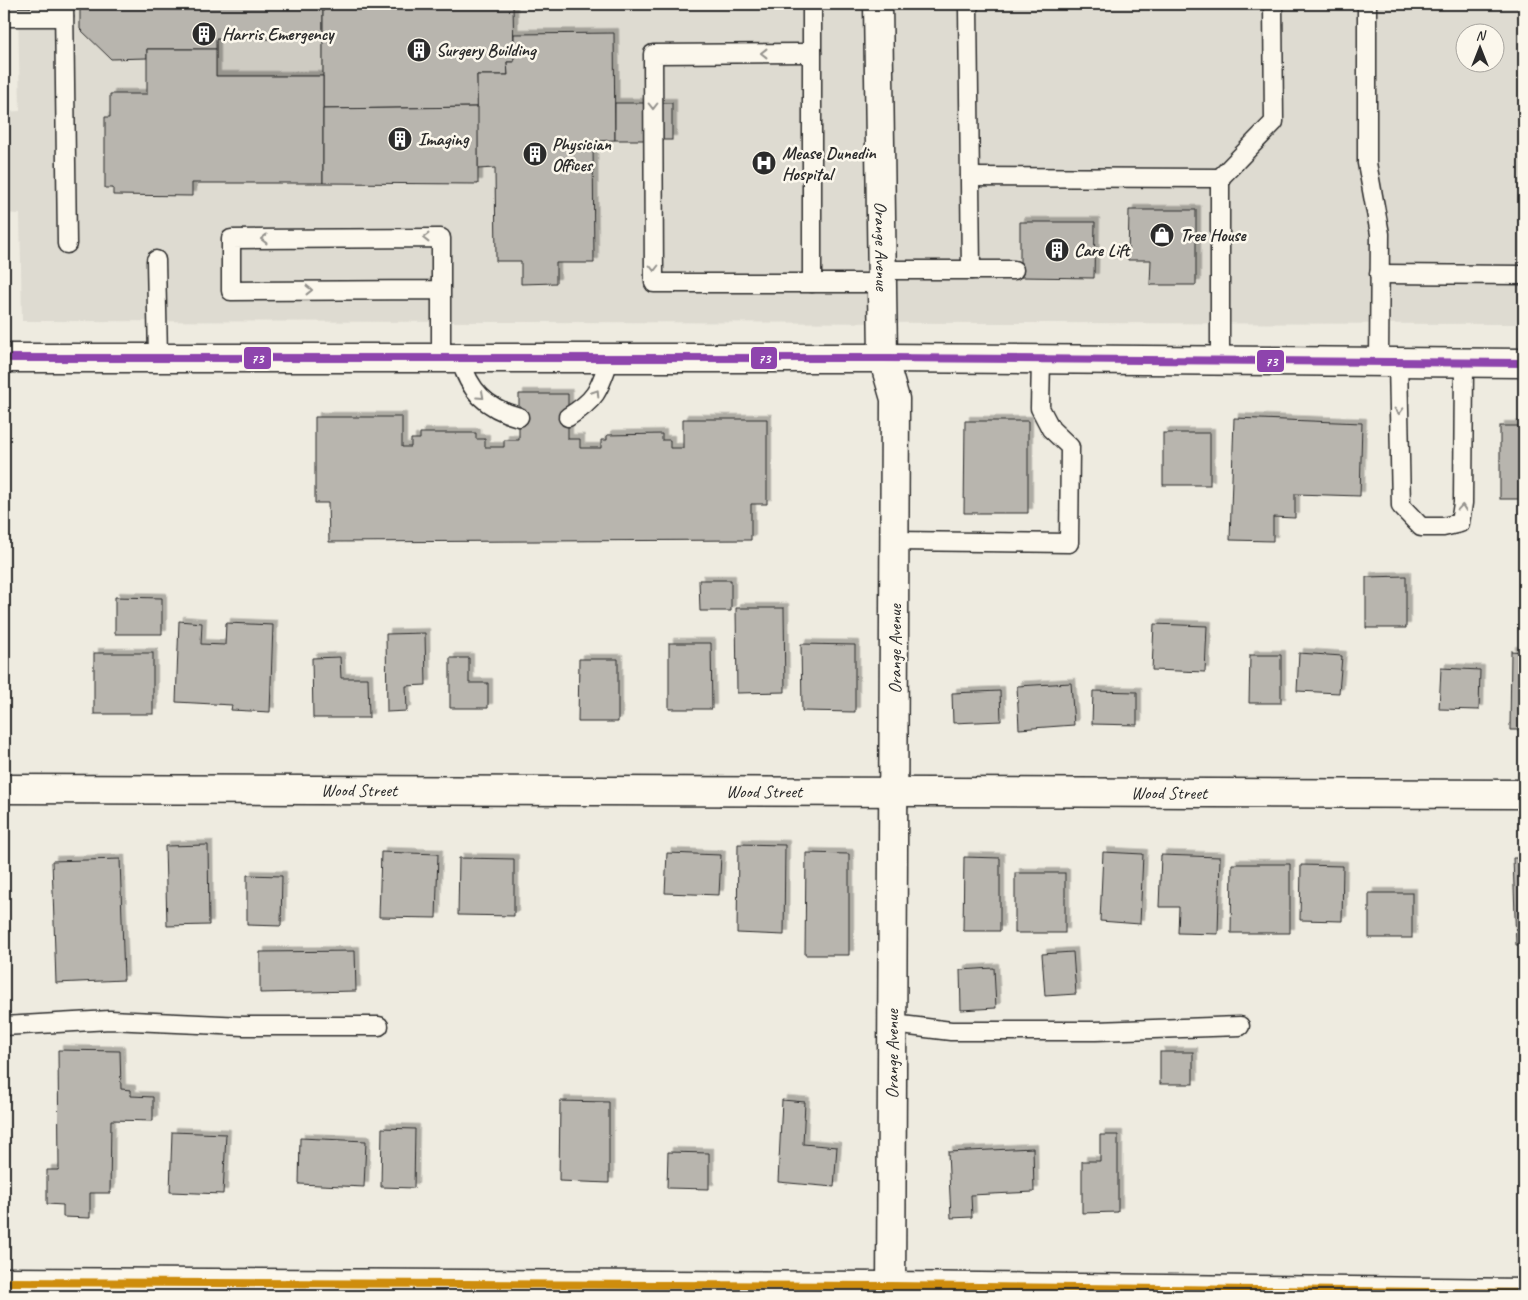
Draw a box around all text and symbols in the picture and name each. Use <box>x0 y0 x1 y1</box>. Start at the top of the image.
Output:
building icon: Harris Emergency <box>191 21 217 47</box>
north arrow <box>1456 22 1506 72</box>
place label: Harris Emergency <box>222 23 335 45</box>
text: N <box>1476 27 1487 44</box>
building icon: Surgery Building <box>406 37 432 63</box>
place label: Surgery Building <box>436 39 538 61</box>
one-way arrow <box>759 48 767 58</box>
one-way arrow <box>648 102 658 110</box>
building icon: Imaging <box>387 126 413 152</box>
place label: Imaging <box>418 128 470 150</box>
place label: Physician Offices <box>552 133 612 176</box>
building icon: Physician Offices <box>522 141 548 167</box>
place label: Mease Dunedin Hospital <box>782 142 876 185</box>
hospital icon: Mease Dunedin Hospital <box>751 150 777 176</box>
street label: Orange Avenue <box>870 201 893 292</box>
shop icon: Tree House <box>1149 222 1175 248</box>
place label: Tree House <box>1180 224 1247 246</box>
one-way arrow <box>422 233 430 243</box>
one-way arrow <box>260 234 268 244</box>
building icon: Care Lift <box>1044 237 1070 263</box>
place label: Care Lift <box>1074 239 1132 261</box>
one-way arrow <box>649 264 659 272</box>
one-way arrow <box>306 285 314 295</box>
line badge: 73 <box>243 346 272 370</box>
line badge: 73 <box>750 346 778 370</box>
line badge: 73 <box>1256 349 1285 373</box>
text: 73 <box>251 350 265 367</box>
text: 73 <box>758 350 772 367</box>
text: 73 <box>1265 353 1279 370</box>
one-way arrow <box>589 389 599 398</box>
one-way arrow <box>475 390 484 399</box>
one-way arrow <box>1394 407 1404 415</box>
one-way arrow <box>1456 503 1467 511</box>
street label: Orange Avenue <box>884 603 906 694</box>
street label: Wood Street <box>321 779 399 801</box>
street label: Wood Street <box>726 780 804 803</box>
street label: Wood Street <box>1131 782 1209 804</box>
street label: Orange Avenue <box>881 1008 903 1099</box>

